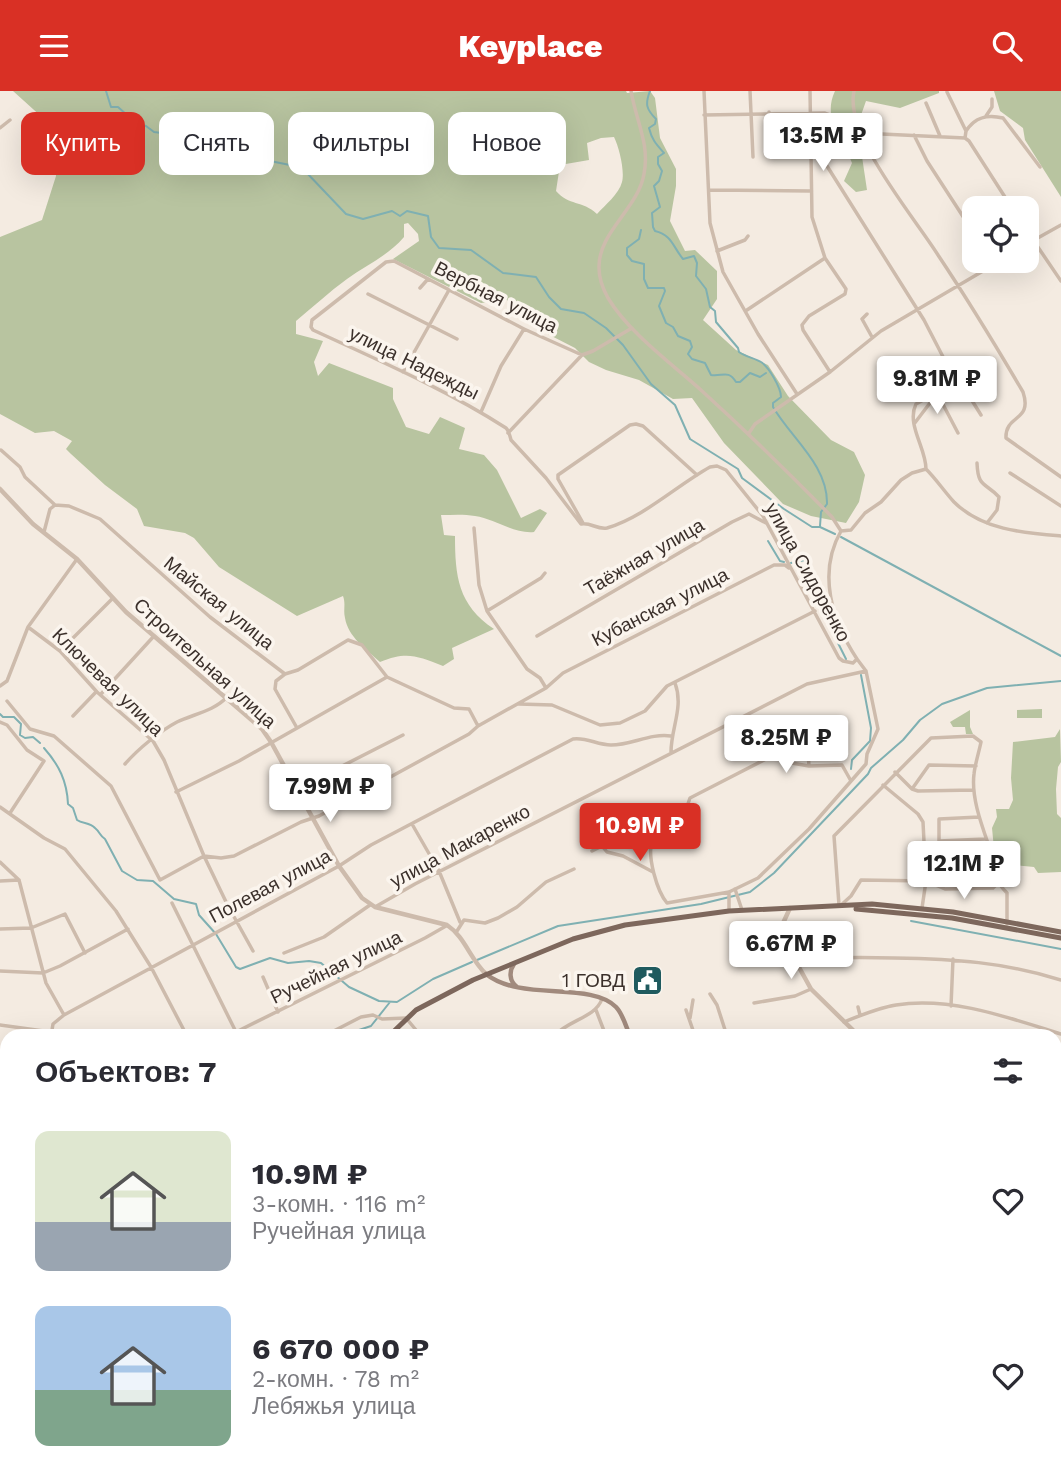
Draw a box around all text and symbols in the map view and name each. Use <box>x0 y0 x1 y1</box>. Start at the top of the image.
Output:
icon: menu <box>35 27 73 65</box>
text: Keyplace <box>458 27 603 65</box>
icon: search <box>988 27 1026 65</box>
chip: Купить <box>21 112 145 175</box>
chip: Снять <box>159 112 274 175</box>
chip: Фильтры <box>288 112 434 175</box>
chip: Новое <box>448 112 566 175</box>
pin: 13.5M ₽ <box>758 113 888 173</box>
text: 13.5M ₽ <box>780 122 866 149</box>
map controls <box>962 196 1039 273</box>
button: locate <box>962 196 1039 273</box>
street label: Вербная улица <box>431 256 562 338</box>
street label: улица Надежды <box>345 322 483 404</box>
pin: 9.81M ₽ <box>872 357 1002 416</box>
text: 9.81M ₽ <box>893 365 981 392</box>
street label: улица Сидоренко <box>760 498 856 646</box>
street label: Таёжная улица <box>580 513 708 601</box>
street label: Майская улица <box>159 552 279 655</box>
street label: Кубанская улица <box>588 562 732 651</box>
street label: Строительная улица <box>129 593 281 733</box>
street label: Ключевая улица <box>48 623 169 741</box>
pin: 8.25M ₽ <box>721 715 851 775</box>
text: 8.25M ₽ <box>740 724 832 751</box>
pin: 7.99M ₽ <box>265 765 395 824</box>
text: 7.99M ₽ <box>285 773 375 800</box>
street label: улица Макаренко <box>386 799 534 893</box>
pin: 10.9M ₽ <box>575 803 705 863</box>
text: 10.9M ₽ <box>596 812 684 839</box>
pin: 12.1M ₽ <box>899 841 1029 901</box>
street label: Полевая улица <box>205 844 335 928</box>
text: 12.1M ₽ <box>923 850 1005 877</box>
pin: 6.67M ₽ <box>726 921 856 981</box>
street label: Ручейная улица <box>267 925 406 1009</box>
text: 6.67M ₽ <box>745 930 837 957</box>
public building icon: 1 ГОВД <box>631 963 665 997</box>
place label: 1 ГОВД <box>562 969 625 992</box>
icon: filters <box>989 1052 1027 1090</box>
text: Объектов: 7 <box>35 1054 217 1089</box>
text: 10.9M ₽ <box>252 1156 368 1191</box>
icon: home <box>91 1159 175 1243</box>
icon: heart <box>989 1182 1027 1220</box>
text: 3-комн. · 116 m² <box>252 1191 425 1218</box>
text: Ручейная улица <box>252 1218 425 1245</box>
text: 6 670 000 ₽ <box>252 1331 429 1366</box>
icon: home <box>91 1334 175 1418</box>
icon: heart <box>989 1357 1027 1395</box>
text: 2-комн. · 78 m² <box>252 1366 419 1393</box>
text: Лебяжья улица <box>252 1393 416 1420</box>

